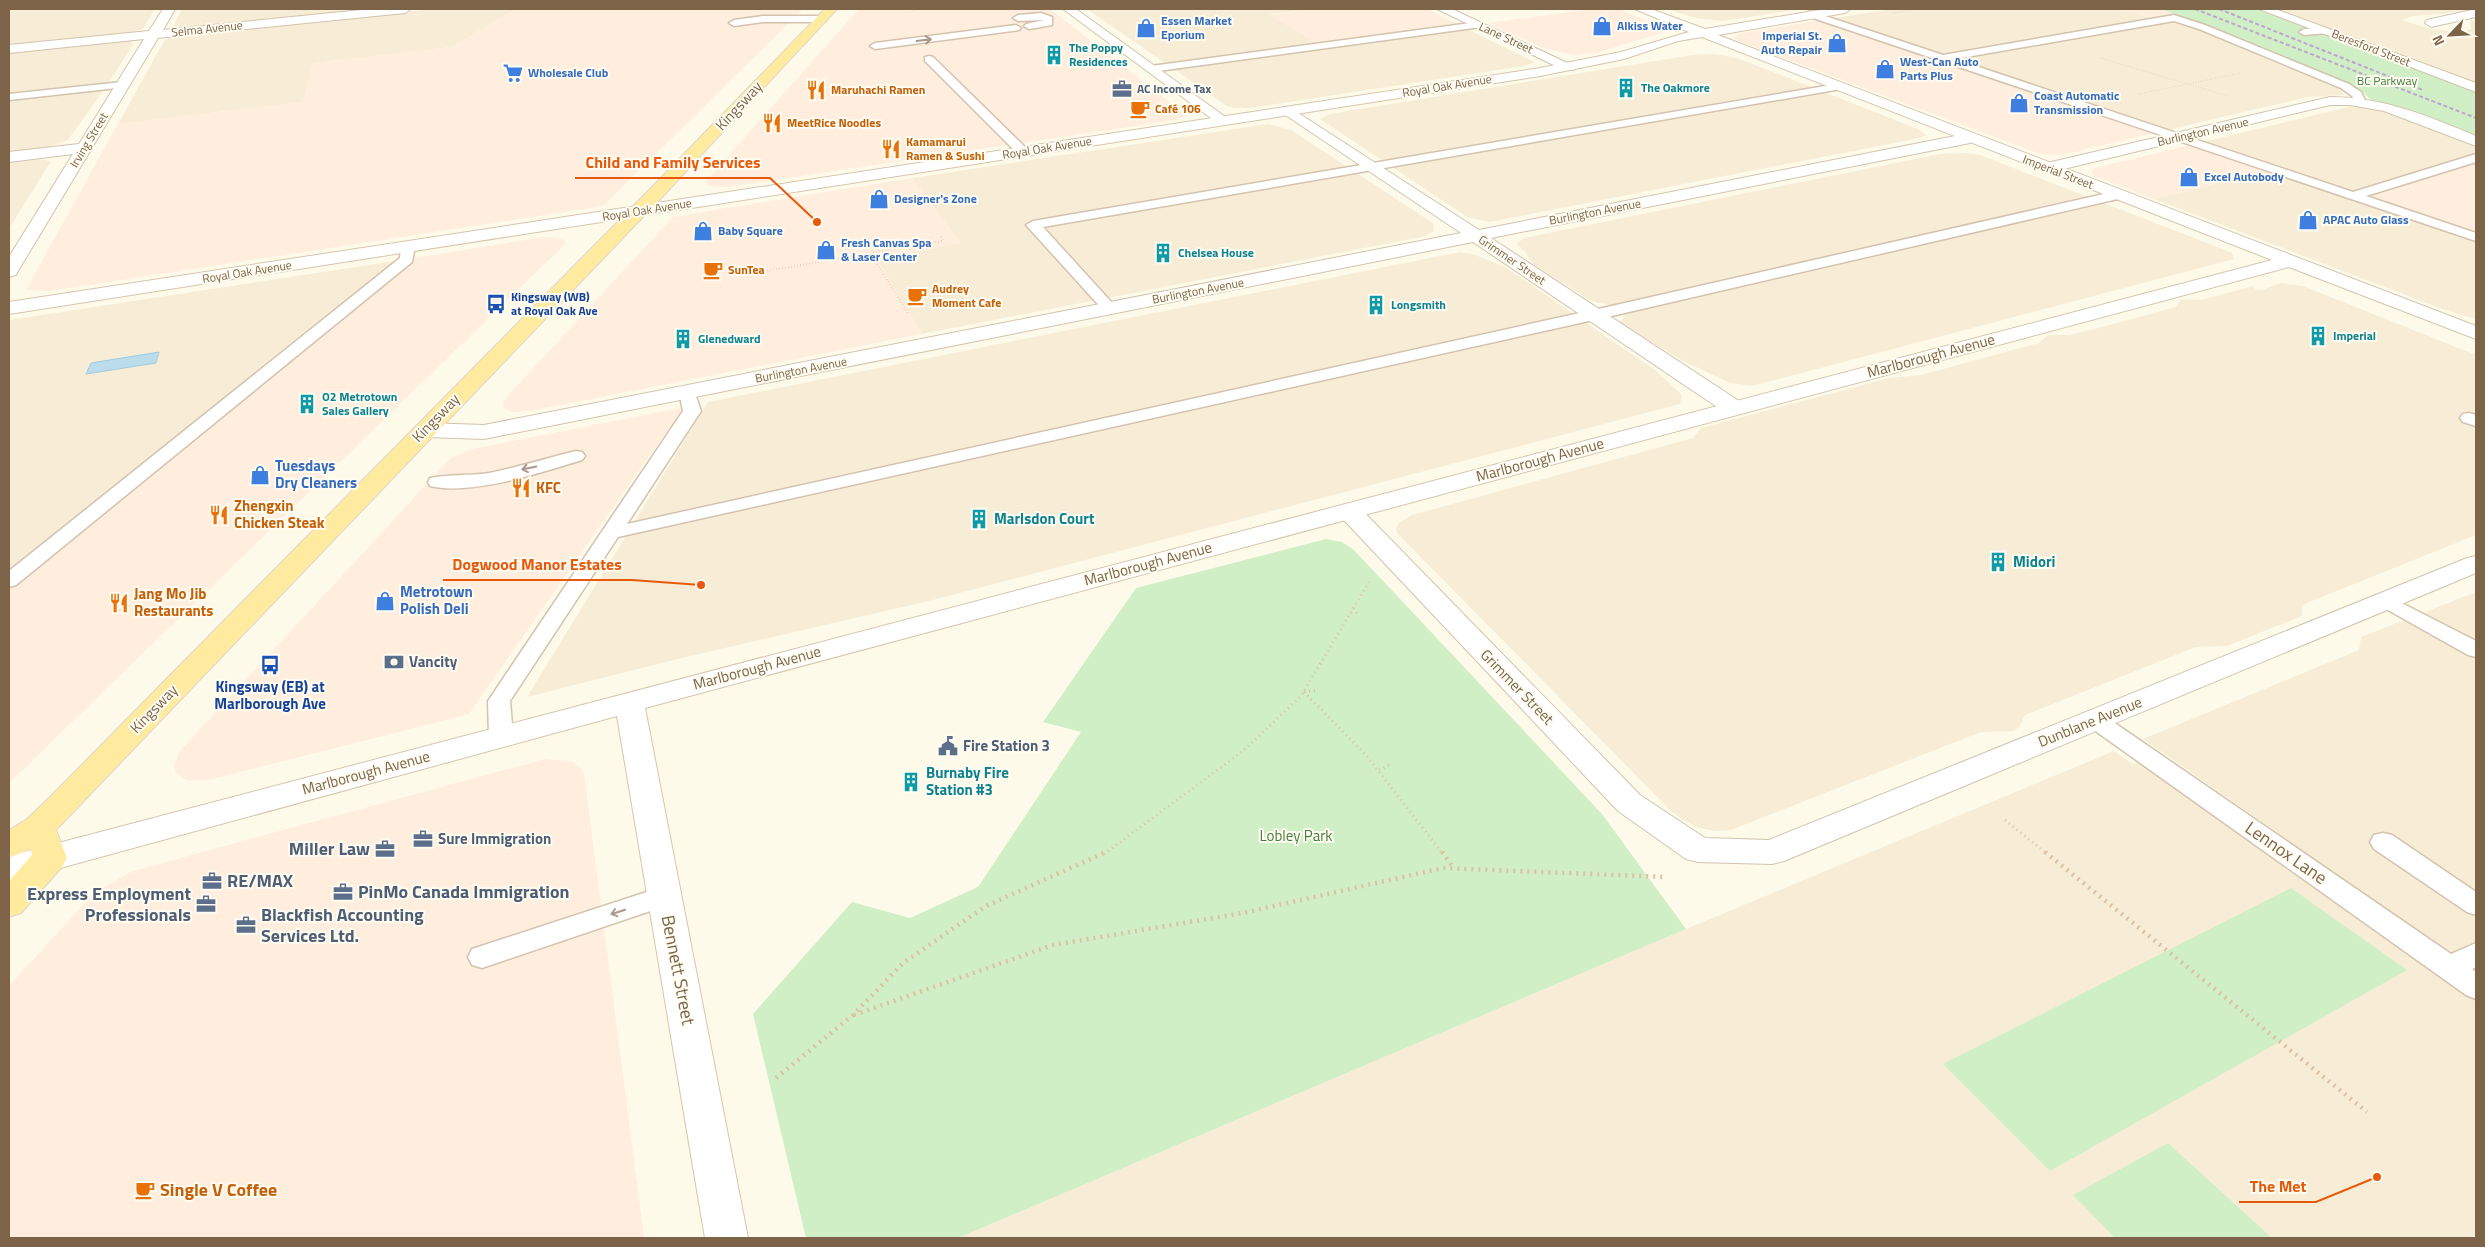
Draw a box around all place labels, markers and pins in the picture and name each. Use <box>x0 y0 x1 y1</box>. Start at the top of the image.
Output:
place label: Essen Market Eporium <box>1161 11 1232 44</box>
shop icon: Alkiss Water <box>1591 15 1613 37</box>
place label: Alkiss Water <box>1617 16 1683 35</box>
shop icon: Essen Market Eporium <box>1135 17 1157 39</box>
place label: Imperial St. Auto Repair <box>1761 26 1823 59</box>
shop icon: Imperial St. Auto Repair <box>1826 32 1848 54</box>
place label: The Poppy Residences <box>1069 38 1128 71</box>
building icon: The Poppy Residences <box>1043 44 1065 66</box>
place label: West-Can Auto Parts Plus <box>1900 52 1979 85</box>
shop icon: West-Can Auto Parts Plus <box>1874 58 1896 80</box>
supermarket icon: Wholesale Club <box>502 62 524 84</box>
place label: Wholesale Club <box>528 63 609 82</box>
building icon: The Oakmore <box>1615 77 1637 99</box>
office icon: AC Income Tax <box>1111 78 1133 100</box>
place label: The Oakmore <box>1641 78 1710 97</box>
restaurant icon: Maruhachi Ramen <box>805 79 827 101</box>
place label: AC Income Tax <box>1137 79 1211 98</box>
place label: Maruhachi Ramen <box>831 80 925 99</box>
place label: Coast Automatic Transmission <box>2034 86 2119 119</box>
shop icon: Coast Automatic Transmission <box>2008 92 2030 114</box>
cafe icon: Café 106 <box>1129 98 1151 120</box>
place label: Café 106 <box>1155 99 1201 118</box>
restaurant icon: MeetRice Noodles <box>761 112 783 134</box>
place label: MeetRice Noodles <box>787 113 881 132</box>
place label: Kamamarui Ramen & Sushi <box>906 132 985 165</box>
restaurant icon: Kamamarui Ramen & Sushi <box>880 138 902 160</box>
callout: Child and Family Services <box>575 147 770 178</box>
shop icon: Excel Autobody <box>2178 166 2200 188</box>
place label: Excel Autobody <box>2204 167 2284 186</box>
shop icon: Designer's Zone <box>868 188 890 210</box>
place label: Designer's Zone <box>894 189 977 208</box>
shop icon: APAC Auto Glass <box>2297 209 2319 231</box>
place label: APAC Auto Glass <box>2323 210 2409 229</box>
shop icon: Baby Square <box>692 220 714 242</box>
place label: Baby Square <box>718 221 783 240</box>
place label: Fresh Canvas Spa & Laser Center <box>841 233 931 266</box>
shop icon: Fresh Canvas Spa & Laser Center <box>815 239 837 261</box>
building icon: Chelsea House <box>1152 242 1174 264</box>
place label: Chelsea House <box>1178 243 1254 262</box>
cafe icon: SunTea <box>702 259 724 281</box>
place label: SunTea <box>728 260 765 279</box>
place label: Audrey Moment Cafe <box>932 279 1001 312</box>
cafe icon: Audrey Moment Cafe <box>906 285 928 307</box>
place label: Kingsway (WB) at Royal Oak Ave <box>511 287 598 320</box>
bus stop icon: Kingsway (WB) at Royal Oak Ave <box>485 293 507 315</box>
building icon: Longsmith <box>1365 294 1387 316</box>
place label: Longsmith <box>1391 295 1446 314</box>
building icon: Imperial <box>2307 325 2329 347</box>
place label: Imperial <box>2333 326 2376 345</box>
building icon: Glenedward <box>672 328 694 350</box>
place label: Glenedward <box>698 329 761 348</box>
place label: O2 Metrotown Sales Gallery <box>322 387 397 420</box>
building icon: O2 Metrotown Sales Gallery <box>296 393 318 415</box>
place label: Tuesdays Dry Cleaners <box>275 454 357 494</box>
shop icon: Tuesdays Dry Cleaners <box>249 464 271 486</box>
place label: KFC <box>536 476 561 499</box>
restaurant icon: KFC <box>510 477 532 499</box>
place label: Zhengxin Chicken Steak <box>234 494 325 534</box>
restaurant icon: Zhengxin Chicken Steak <box>208 504 230 526</box>
place label: Marlsdon Court <box>994 507 1095 530</box>
building icon: Marlsdon Court <box>968 508 990 530</box>
callout: Dogwood Manor Estates <box>443 549 632 580</box>
place label: Midori <box>2013 550 2055 573</box>
building icon: Midori <box>1987 551 2009 573</box>
place label: Metrotown Polish Deli <box>400 580 473 620</box>
place label: Jang Mo Jib Restaurants <box>134 582 213 622</box>
shop icon: Metrotown Polish Deli <box>374 590 396 612</box>
restaurant icon: Jang Mo Jib Restaurants <box>108 592 130 614</box>
place label: Vancity <box>409 650 458 673</box>
bank icon: Vancity <box>383 651 405 673</box>
bus stop icon: Kingsway (EB) at Marlborough Ave <box>259 654 281 676</box>
place label: Kingsway (EB) at Marlborough Ave <box>214 675 326 715</box>
place label: Fire Station 3 <box>963 734 1050 757</box>
public building icon: Fire Station 3 <box>937 735 959 757</box>
place label: Burnaby Fire Station #3 <box>926 761 1009 801</box>
building icon: Burnaby Fire Station #3 <box>900 771 922 793</box>
place label: Sure Immigration <box>438 827 551 850</box>
office icon: Sure Immigration <box>412 828 434 850</box>
place label: Miller Law <box>289 835 370 862</box>
office icon: Miller Law <box>374 838 396 860</box>
place label: RE/MAX <box>227 867 294 894</box>
office icon: RE/MAX <box>201 870 223 892</box>
place label: PinMo Canada Immigration <box>358 878 569 905</box>
place label: Express Employment Professionals <box>27 880 191 928</box>
office icon: PinMo Canada Immigration <box>332 881 354 903</box>
office icon: Express Employment Professionals <box>195 893 217 915</box>
place label: Blackfish Accounting Services Ltd. <box>261 901 424 949</box>
office icon: Blackfish Accounting Services Ltd. <box>235 914 257 936</box>
callout: The Met <box>2239 1171 2316 1202</box>
place label: Single V Coffee <box>160 1176 277 1203</box>
cafe icon: Single V Coffee <box>134 1179 156 1201</box>

